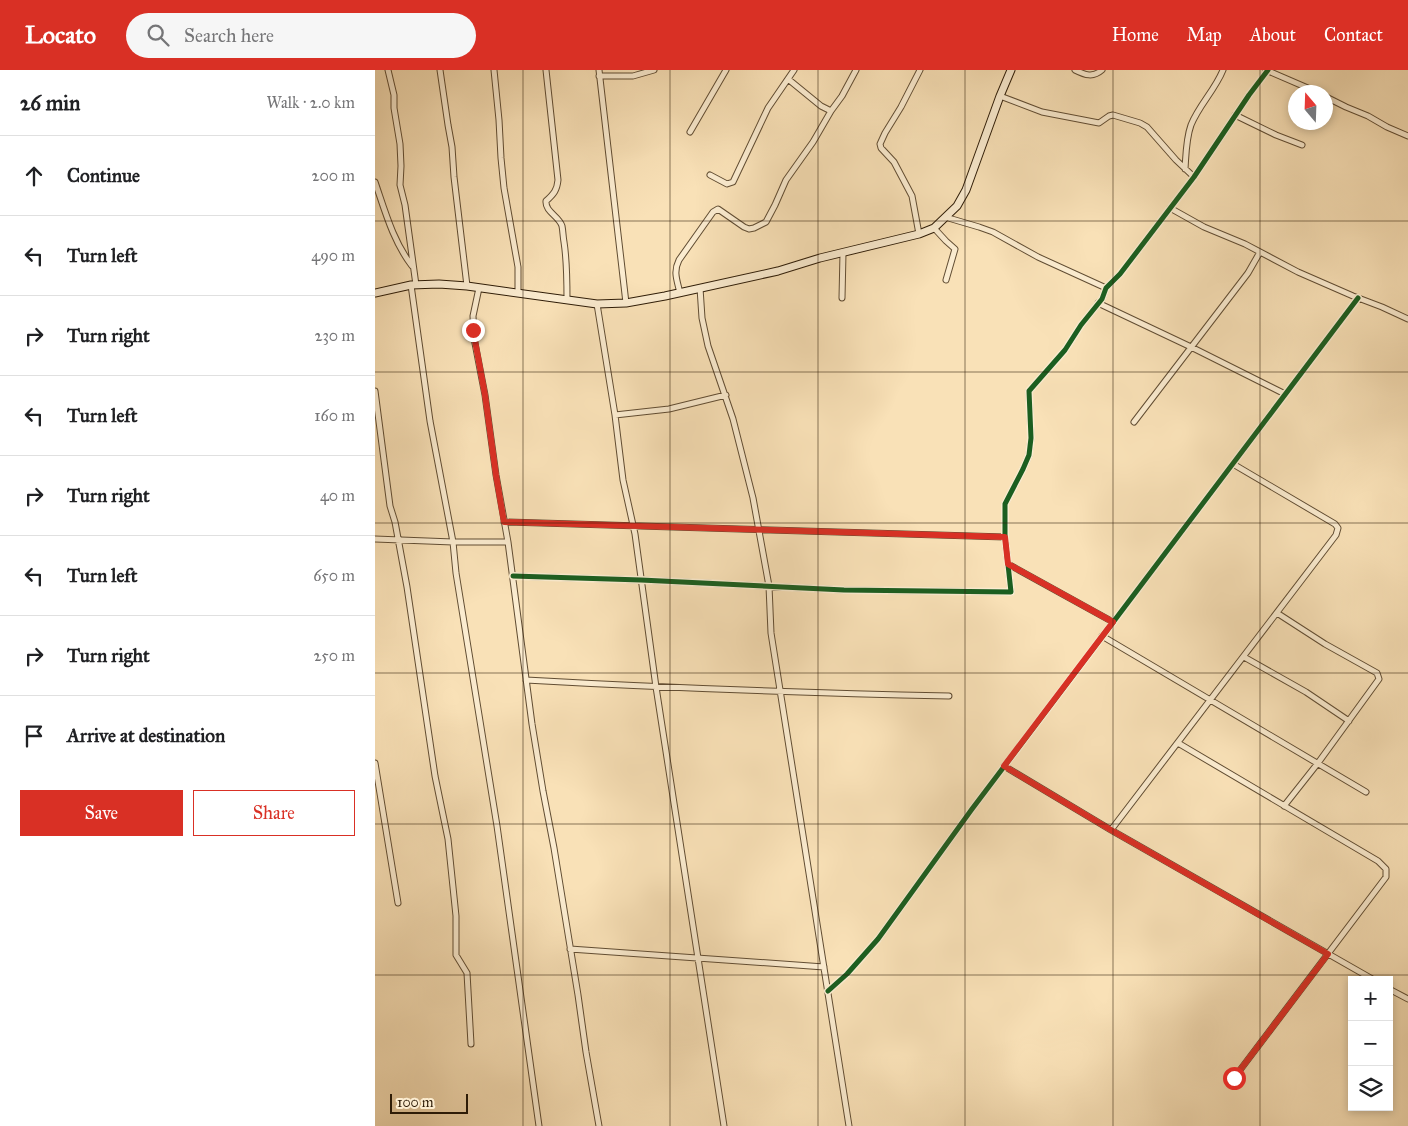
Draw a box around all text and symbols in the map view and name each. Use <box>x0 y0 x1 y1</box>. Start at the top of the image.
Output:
search box <box>126 13 476 58</box>
text: Locato <box>25 20 96 50</box>
icon: search <box>144 21 172 49</box>
text: Search here <box>184 24 274 47</box>
text: Home <box>1112 24 1159 46</box>
text: Map <box>1187 24 1222 46</box>
text: About <box>1250 24 1296 46</box>
text: Contact <box>1324 24 1383 46</box>
north arrow <box>1288 85 1333 130</box>
text: 26 min <box>20 90 80 116</box>
text: Walk · 2.0 km <box>267 93 355 112</box>
icon: ahead <box>20 162 48 190</box>
text: Continue <box>67 164 140 187</box>
text: 200 m <box>312 166 355 185</box>
icon: left <box>20 242 48 270</box>
text: Turn left <box>67 244 137 267</box>
text: 490 m <box>311 246 355 265</box>
route end <box>462 319 485 342</box>
icon: right <box>20 322 48 350</box>
text: Turn right <box>67 324 150 347</box>
text: 230 m <box>315 326 355 345</box>
icon: left <box>20 402 48 430</box>
text: Turn left <box>67 404 137 427</box>
text: 160 m <box>314 406 355 425</box>
icon: right <box>20 482 48 510</box>
text: Turn right <box>67 484 150 507</box>
text: 40 m <box>320 486 355 505</box>
icon: left <box>20 562 48 590</box>
text: Turn left <box>67 564 137 587</box>
text: 650 m <box>313 566 355 585</box>
icon: right <box>20 642 48 670</box>
text: Turn right <box>67 644 150 667</box>
text: 250 m <box>314 646 355 665</box>
icon: arrive <box>20 722 48 750</box>
text: Arrive at destination <box>67 724 225 747</box>
button: Save <box>20 790 183 836</box>
button: Share <box>193 790 355 836</box>
map controls <box>1348 976 1393 1111</box>
button: + <box>1348 976 1393 1021</box>
button: − <box>1348 1021 1393 1066</box>
button: layers <box>1348 1066 1393 1111</box>
route start <box>1223 1067 1246 1090</box>
scale bar <box>390 1091 467 1114</box>
text: 100 m <box>397 1094 434 1111</box>

